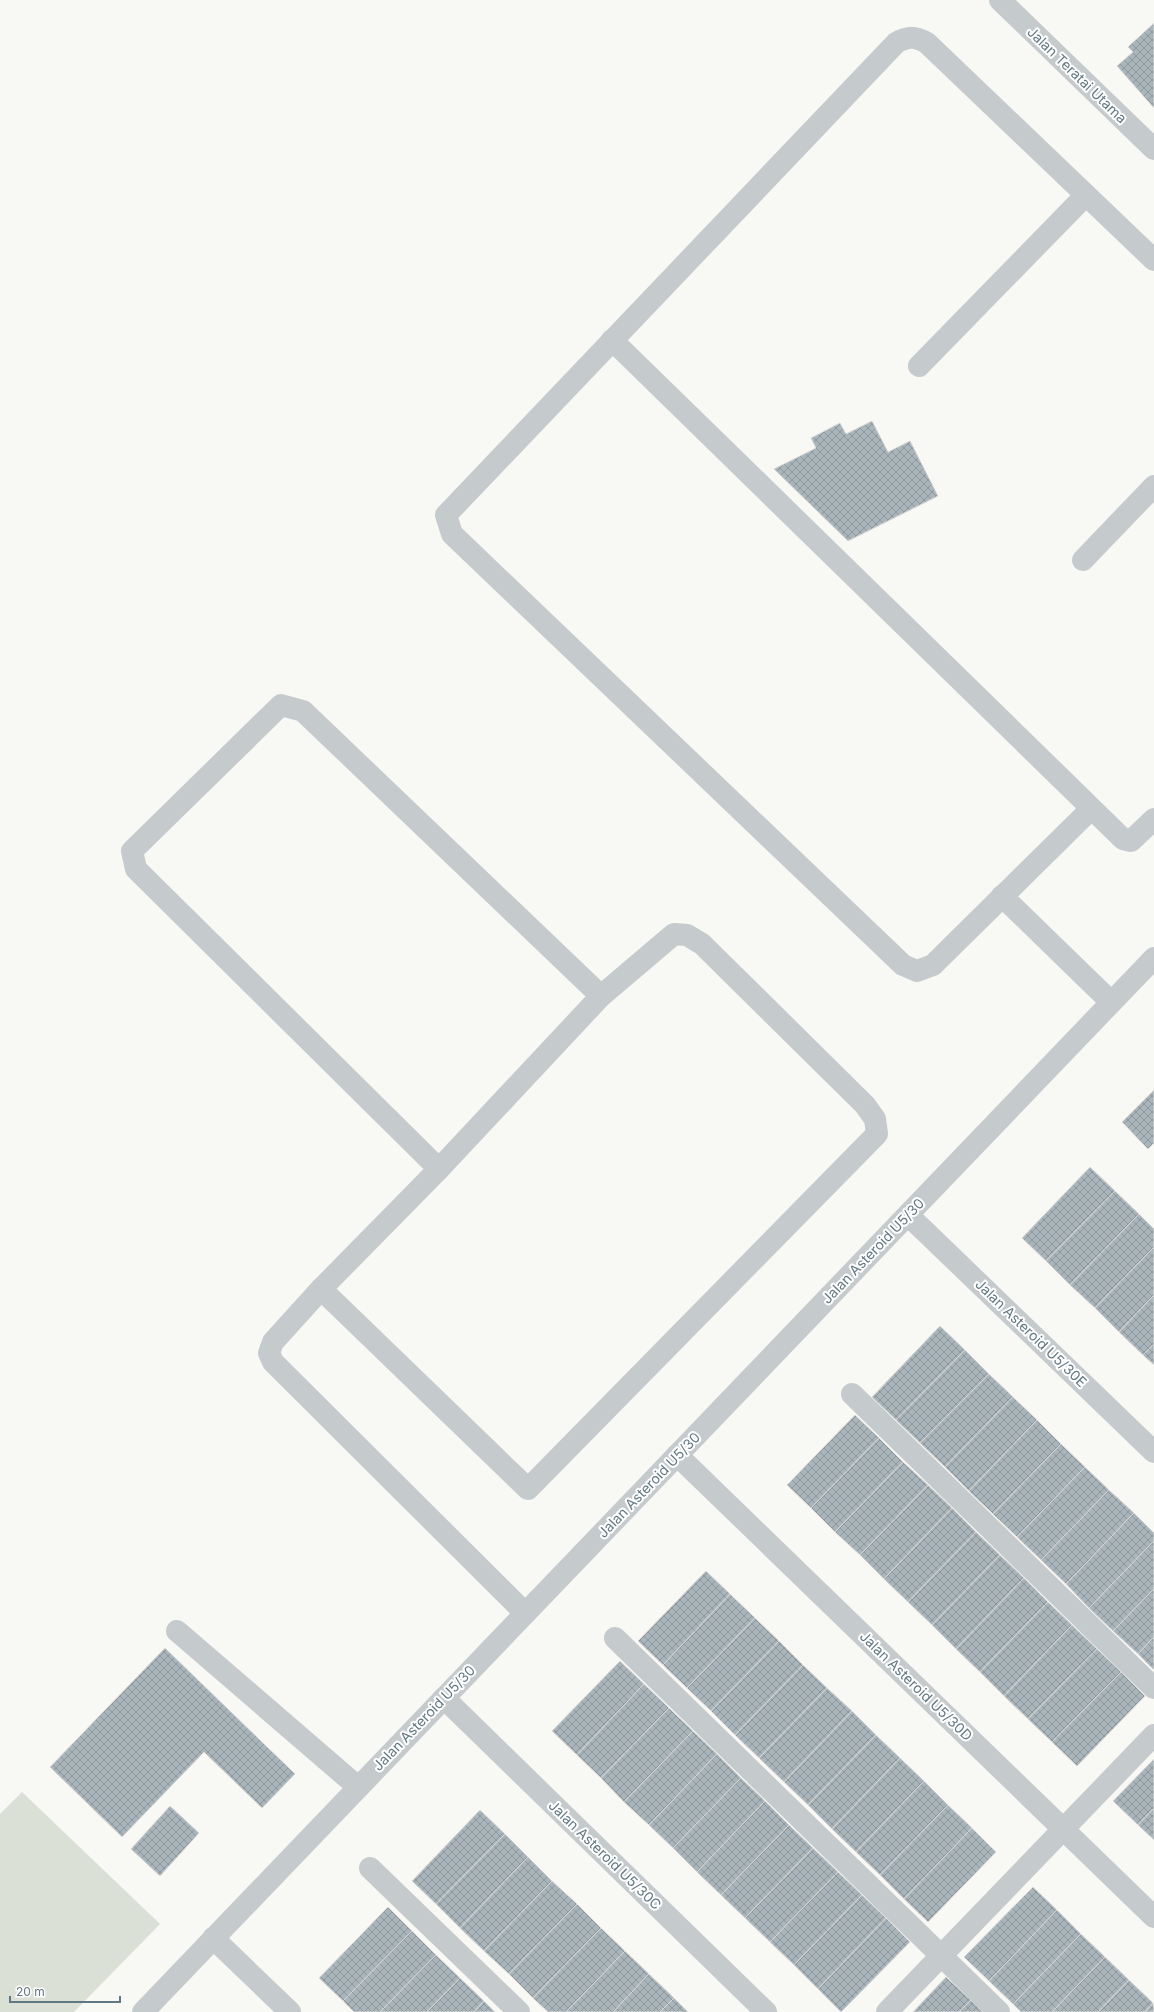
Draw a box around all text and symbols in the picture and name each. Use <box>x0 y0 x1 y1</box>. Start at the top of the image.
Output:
street label: Jalan Teratai Utama <box>1024 23 1131 126</box>
street label: Jalan Asteroid U5/30 <box>818 1194 927 1307</box>
street label: Jalan Asteroid U5/30E <box>972 1275 1091 1390</box>
street label: Jalan Asteroid U5/30 <box>594 1428 703 1541</box>
street label: Jalan Asteroid U5/30D <box>857 1627 976 1744</box>
street label: Jalan Asteroid U5/30 <box>369 1661 478 1774</box>
street label: Jalan Asteroid U5/30C <box>545 1796 665 1913</box>
scale bar <box>10 1978 120 2004</box>
text: 20 m <box>16 1984 45 1999</box>

